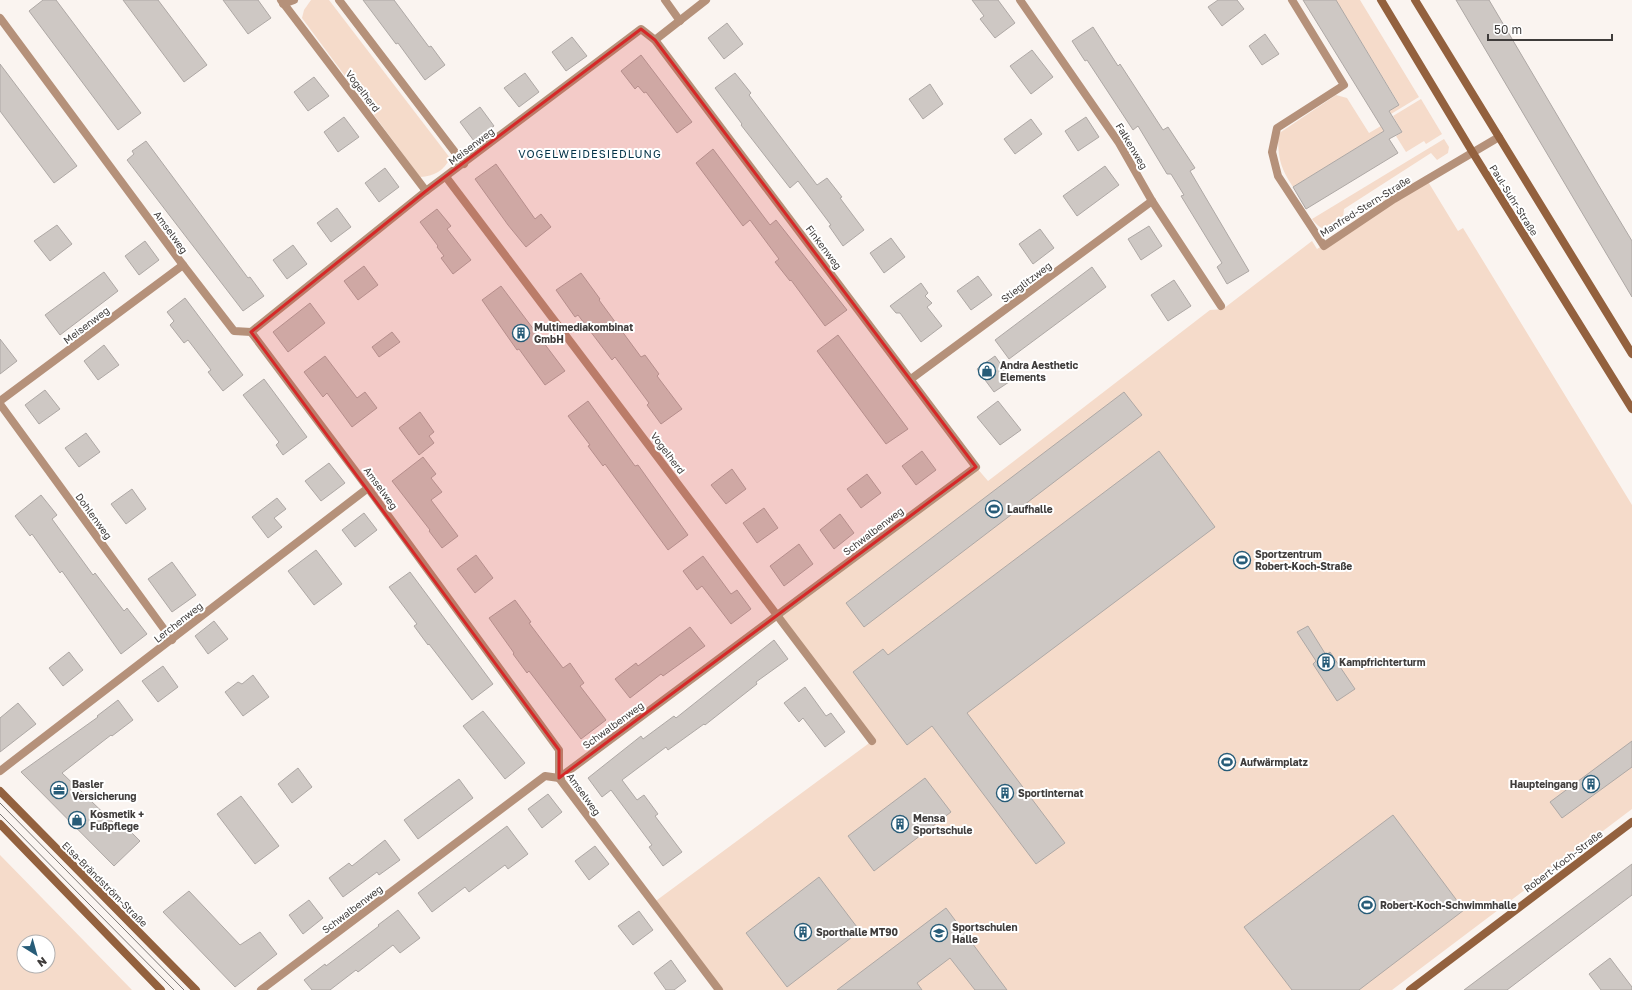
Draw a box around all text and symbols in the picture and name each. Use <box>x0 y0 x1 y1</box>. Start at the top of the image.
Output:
scale bar <box>1488 16 1612 42</box>
text: 50 m <box>1494 22 1522 37</box>
street label: Vogelherd <box>343 68 383 114</box>
street label: Falkenweg <box>1114 121 1150 171</box>
street label: Meisenweg <box>446 125 496 167</box>
district label: VOGELWEIDESIEDLUNG <box>518 147 662 160</box>
street label: Paul-Suhr-Straße <box>1487 162 1541 238</box>
street label: Manfred-Stern-Straße <box>1317 173 1413 239</box>
street label: Amselweg <box>152 208 190 256</box>
street label: Finkenweg <box>804 223 844 271</box>
street label: Stieglitzweg <box>998 259 1054 305</box>
street label: Meisenweg <box>61 304 111 346</box>
place label: Multimediakombinat GmbH <box>534 321 633 345</box>
building icon: Multimediakombinat GmbH <box>511 323 531 343</box>
place label: Andra Aesthetic Elements <box>1000 359 1078 383</box>
shop icon: Andra Aesthetic Elements <box>977 361 997 381</box>
street label: Vogelherd <box>648 430 688 476</box>
street label: Amselweg <box>362 464 400 512</box>
street label: Dohlenweg <box>73 491 115 541</box>
sports icon: Laufhalle <box>984 499 1004 519</box>
place label: Laufhalle <box>1007 503 1053 515</box>
street label: Schwalbenweg <box>840 504 906 558</box>
place label: Sportzentrum Robert-Koch-Straße <box>1255 548 1352 572</box>
sports icon: Sportzentrum Robert-Koch-Straße <box>1232 550 1252 570</box>
street label: Lerchenweg <box>151 599 205 645</box>
building icon: Kampfrichterturm <box>1316 652 1336 672</box>
place label: Kampfrichterturm <box>1339 656 1426 668</box>
street label: Schwalbenweg <box>580 699 646 751</box>
sports icon: Aufwärmplatz <box>1217 752 1237 772</box>
place label: Aufwärmplatz <box>1240 756 1308 768</box>
street label: Amselweg <box>565 770 603 818</box>
building icon: Haupteingang <box>1581 774 1601 794</box>
place label: Basler Versicherung <box>72 778 136 802</box>
place label: Haupteingang <box>1510 778 1578 790</box>
office icon: Basler Versicherung <box>49 780 69 800</box>
building icon: Sportinternat <box>995 783 1015 803</box>
place label: Sportinternat <box>1018 787 1083 799</box>
place label: Kosmetik + Fußpflege <box>90 808 144 832</box>
shop icon: Kosmetik + Fußpflege <box>67 810 87 830</box>
place label: Mensa Sportschule <box>913 812 973 836</box>
building icon: Mensa Sportschule <box>890 814 910 834</box>
street label: Robert-Koch-Straße <box>1521 827 1605 895</box>
street label: Elsa-Brändström-Straße <box>60 839 150 929</box>
street label: Schwalbenweg <box>319 882 385 936</box>
sports icon: Robert-Koch-Schwimmhalle <box>1357 895 1377 915</box>
place label: Robert-Koch-Schwimmhalle <box>1380 899 1517 911</box>
place label: Sportschulen Halle <box>952 921 1018 945</box>
building icon: Sporthalle MT90 <box>793 922 813 942</box>
school or university icon: Sportschulen Halle <box>929 923 949 943</box>
place label: Sporthalle MT90 <box>816 926 899 938</box>
north arrow <box>16 934 56 974</box>
text: N <box>35 955 50 970</box>

